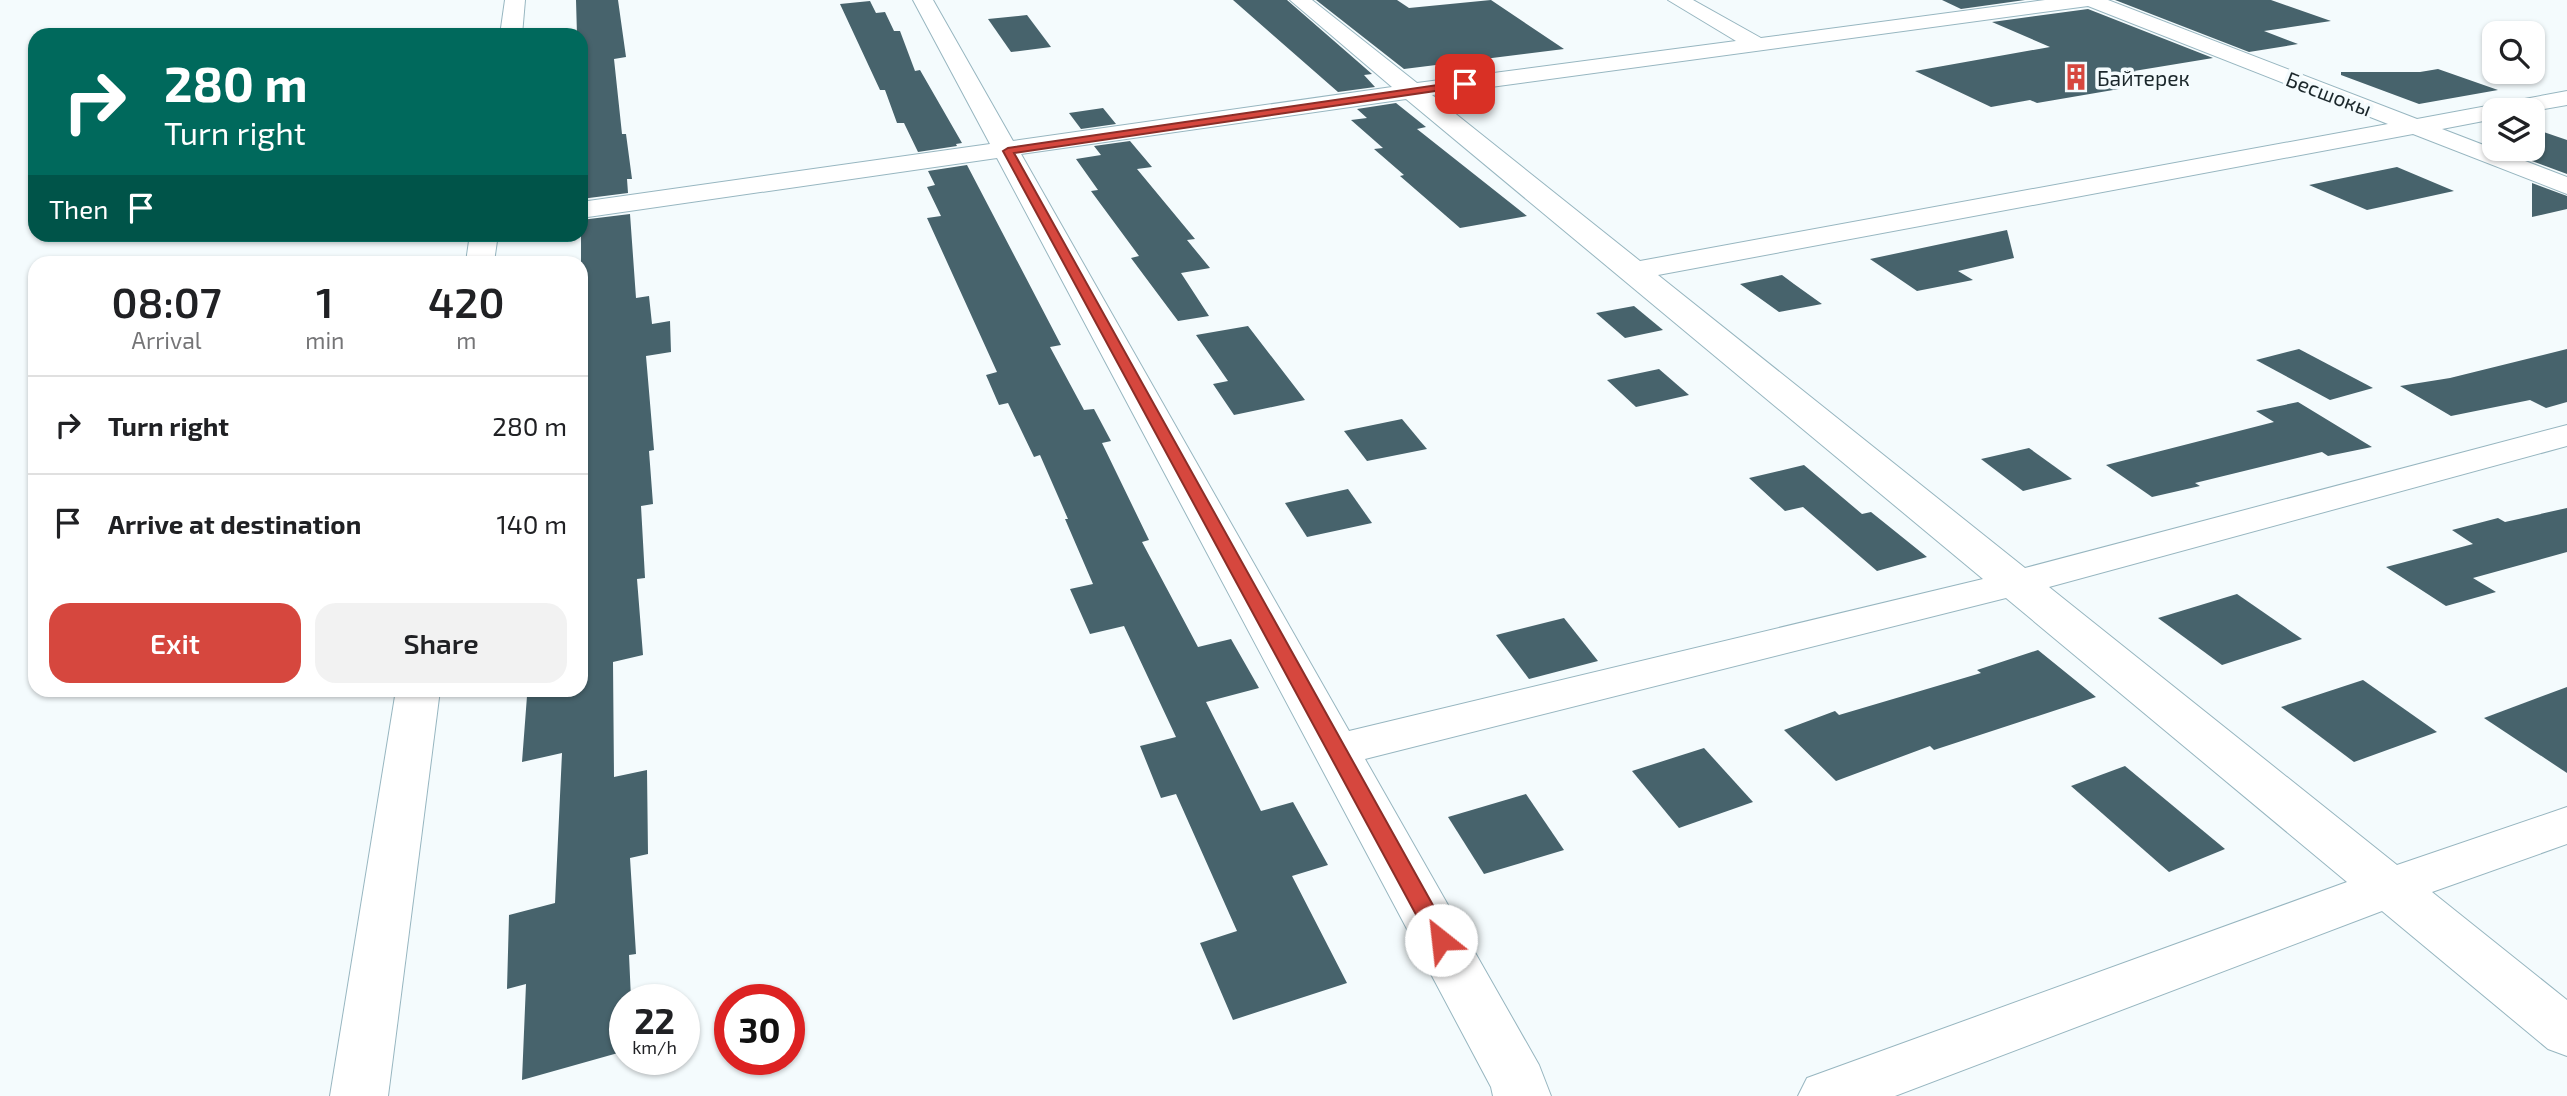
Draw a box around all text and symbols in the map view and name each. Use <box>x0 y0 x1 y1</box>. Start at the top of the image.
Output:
map controls <box>2482 21 2545 161</box>
button: search <box>2482 21 2545 84</box>
text: 280 m <box>164 53 308 112</box>
pin <box>1435 54 1495 114</box>
icon: right <box>49 56 140 147</box>
building icon: Байтерек <box>2061 62 2091 92</box>
icon: arrive <box>1446 65 1484 103</box>
place label: Байтерек <box>2097 65 2190 90</box>
street label: Бесшокы <box>2283 65 2375 121</box>
button: layers <box>2482 98 2545 161</box>
text: Turn right <box>164 113 306 151</box>
icon: arrive <box>122 189 160 227</box>
text: Then <box>49 193 108 224</box>
text: 08:07 <box>112 276 222 326</box>
text: 1 <box>316 276 334 326</box>
text: 420 <box>428 276 504 326</box>
text: Arrival <box>132 326 202 354</box>
text: min <box>305 326 344 354</box>
text: m <box>456 326 476 354</box>
icon: right <box>49 406 87 444</box>
text: Turn right <box>108 410 229 441</box>
text: 280 m <box>492 410 567 441</box>
icon: arrive <box>49 504 87 542</box>
text: Arrive at destination <box>108 508 361 539</box>
text: 140 m <box>496 508 567 539</box>
button: Exit <box>49 603 301 683</box>
button: Share <box>315 603 567 683</box>
position arrow <box>1404 903 1478 977</box>
speed limit sign: 30 <box>714 984 805 1075</box>
text: 22 <box>634 999 675 1041</box>
text: km/h <box>632 1036 677 1058</box>

